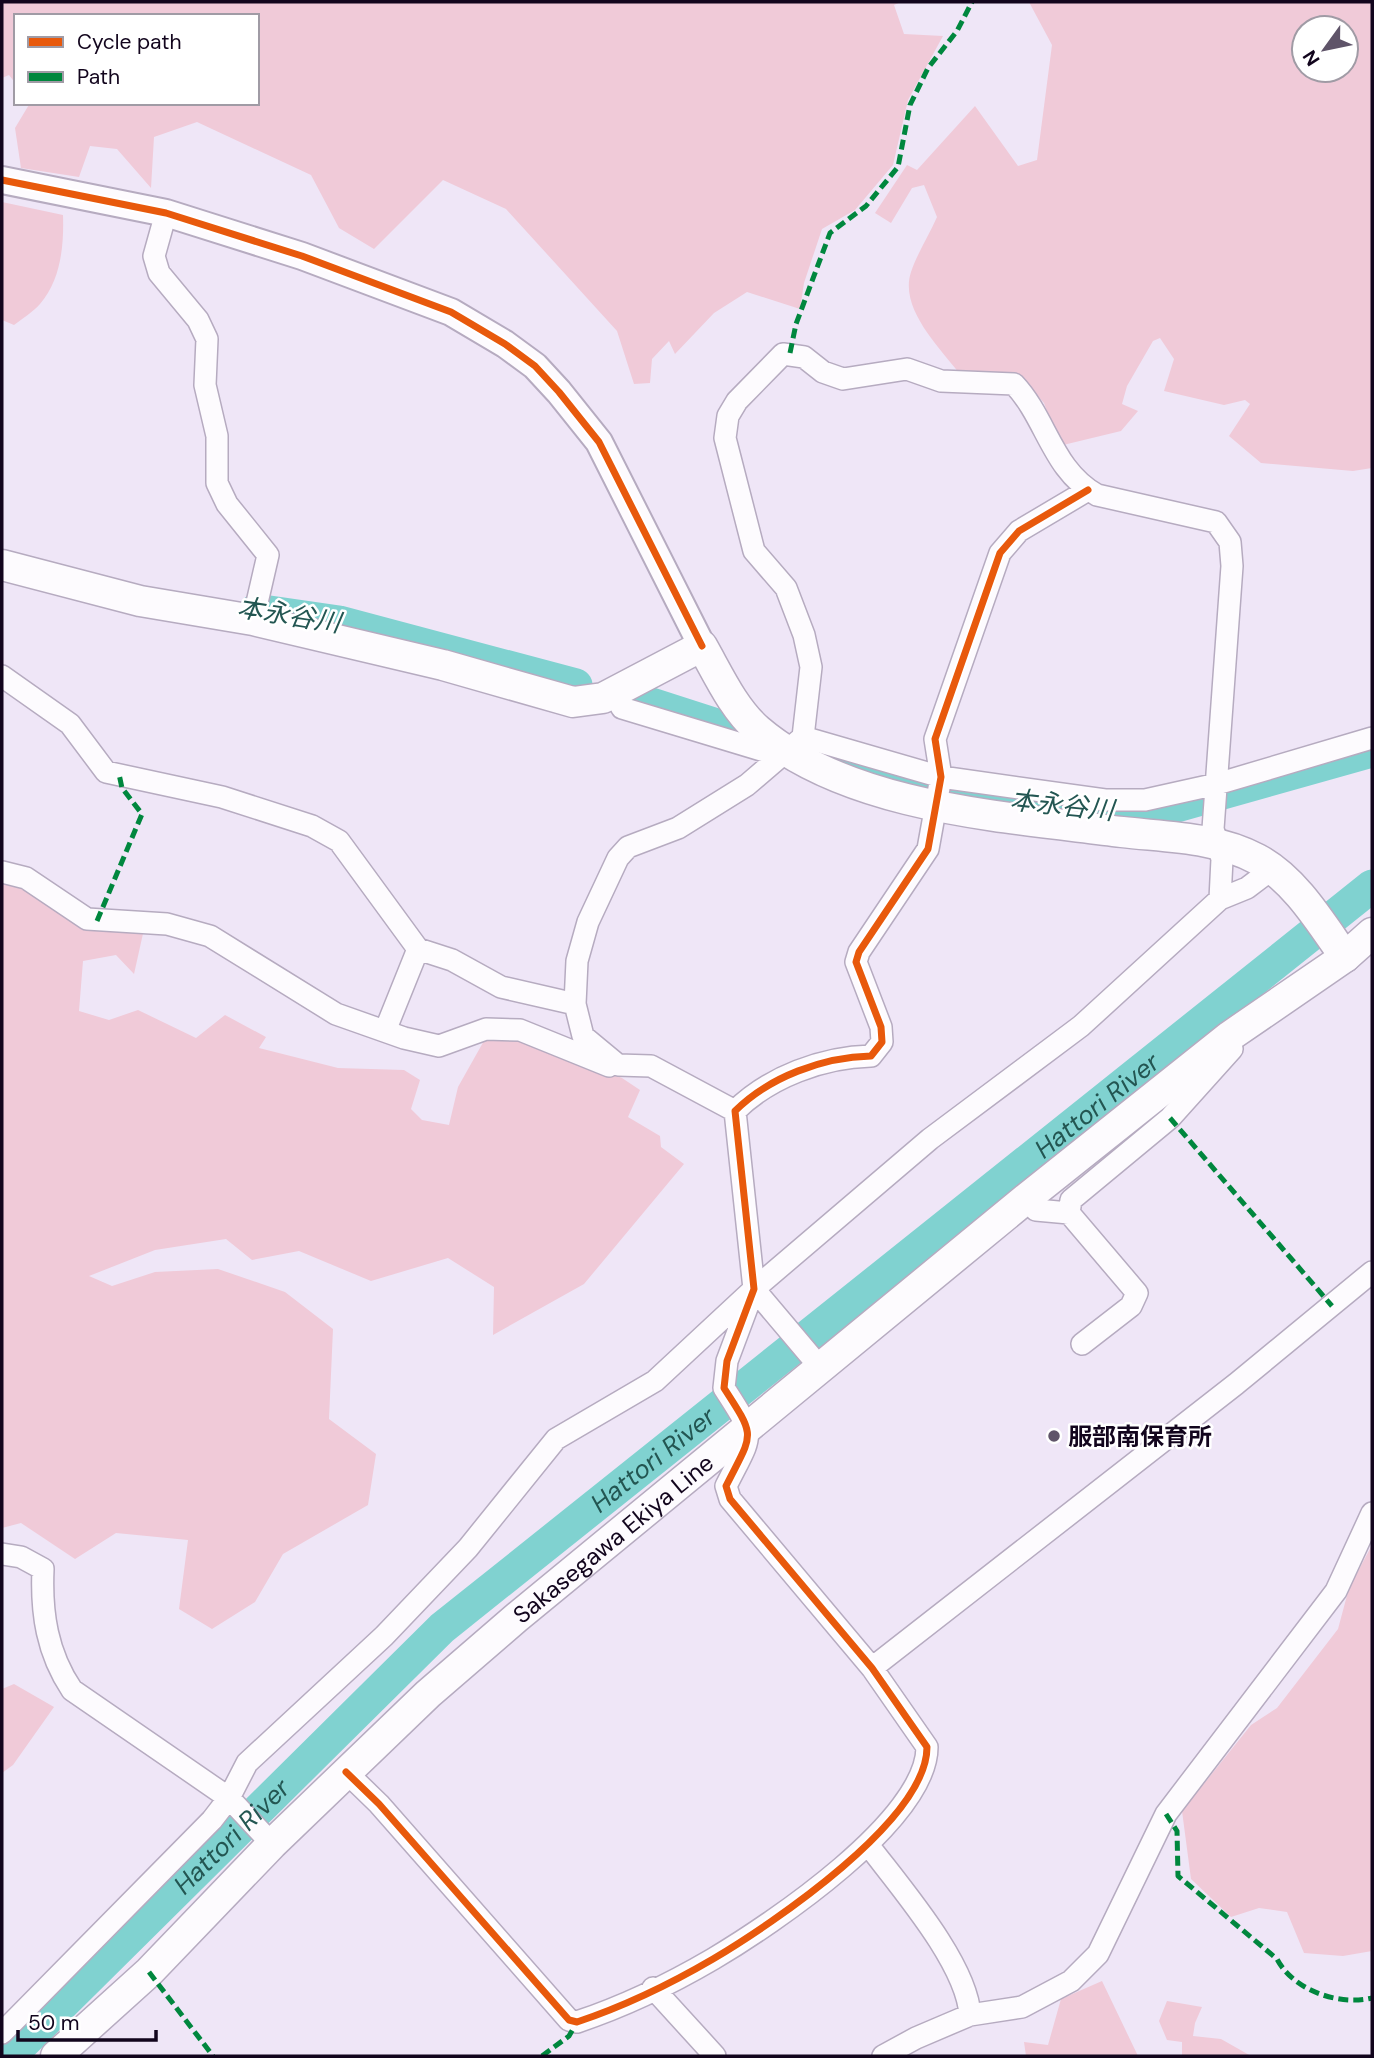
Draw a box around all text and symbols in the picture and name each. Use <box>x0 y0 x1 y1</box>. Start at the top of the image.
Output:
legend <box>14 14 259 105</box>
north arrow <box>1290 14 1360 84</box>
text: Cycle path <box>77 28 182 56</box>
text: N <box>1297 45 1325 71</box>
text: Path <box>77 63 120 91</box>
water label: 本永谷川 <box>235 590 346 640</box>
water label: 本永谷川 <box>1009 783 1118 828</box>
water label: Hattori River <box>1028 1044 1167 1166</box>
water label: Hattori River <box>584 1399 723 1520</box>
place label: 服部南保育所 <box>1068 1421 1212 1452</box>
marker: 服部南保育所 <box>1046 1428 1062 1444</box>
street label: Sakasegawa Ekiya Line <box>506 1447 720 1630</box>
water label: Hattori River <box>166 1770 298 1901</box>
scale bar <box>18 1998 156 2042</box>
text: 50 m <box>28 2009 79 2037</box>

